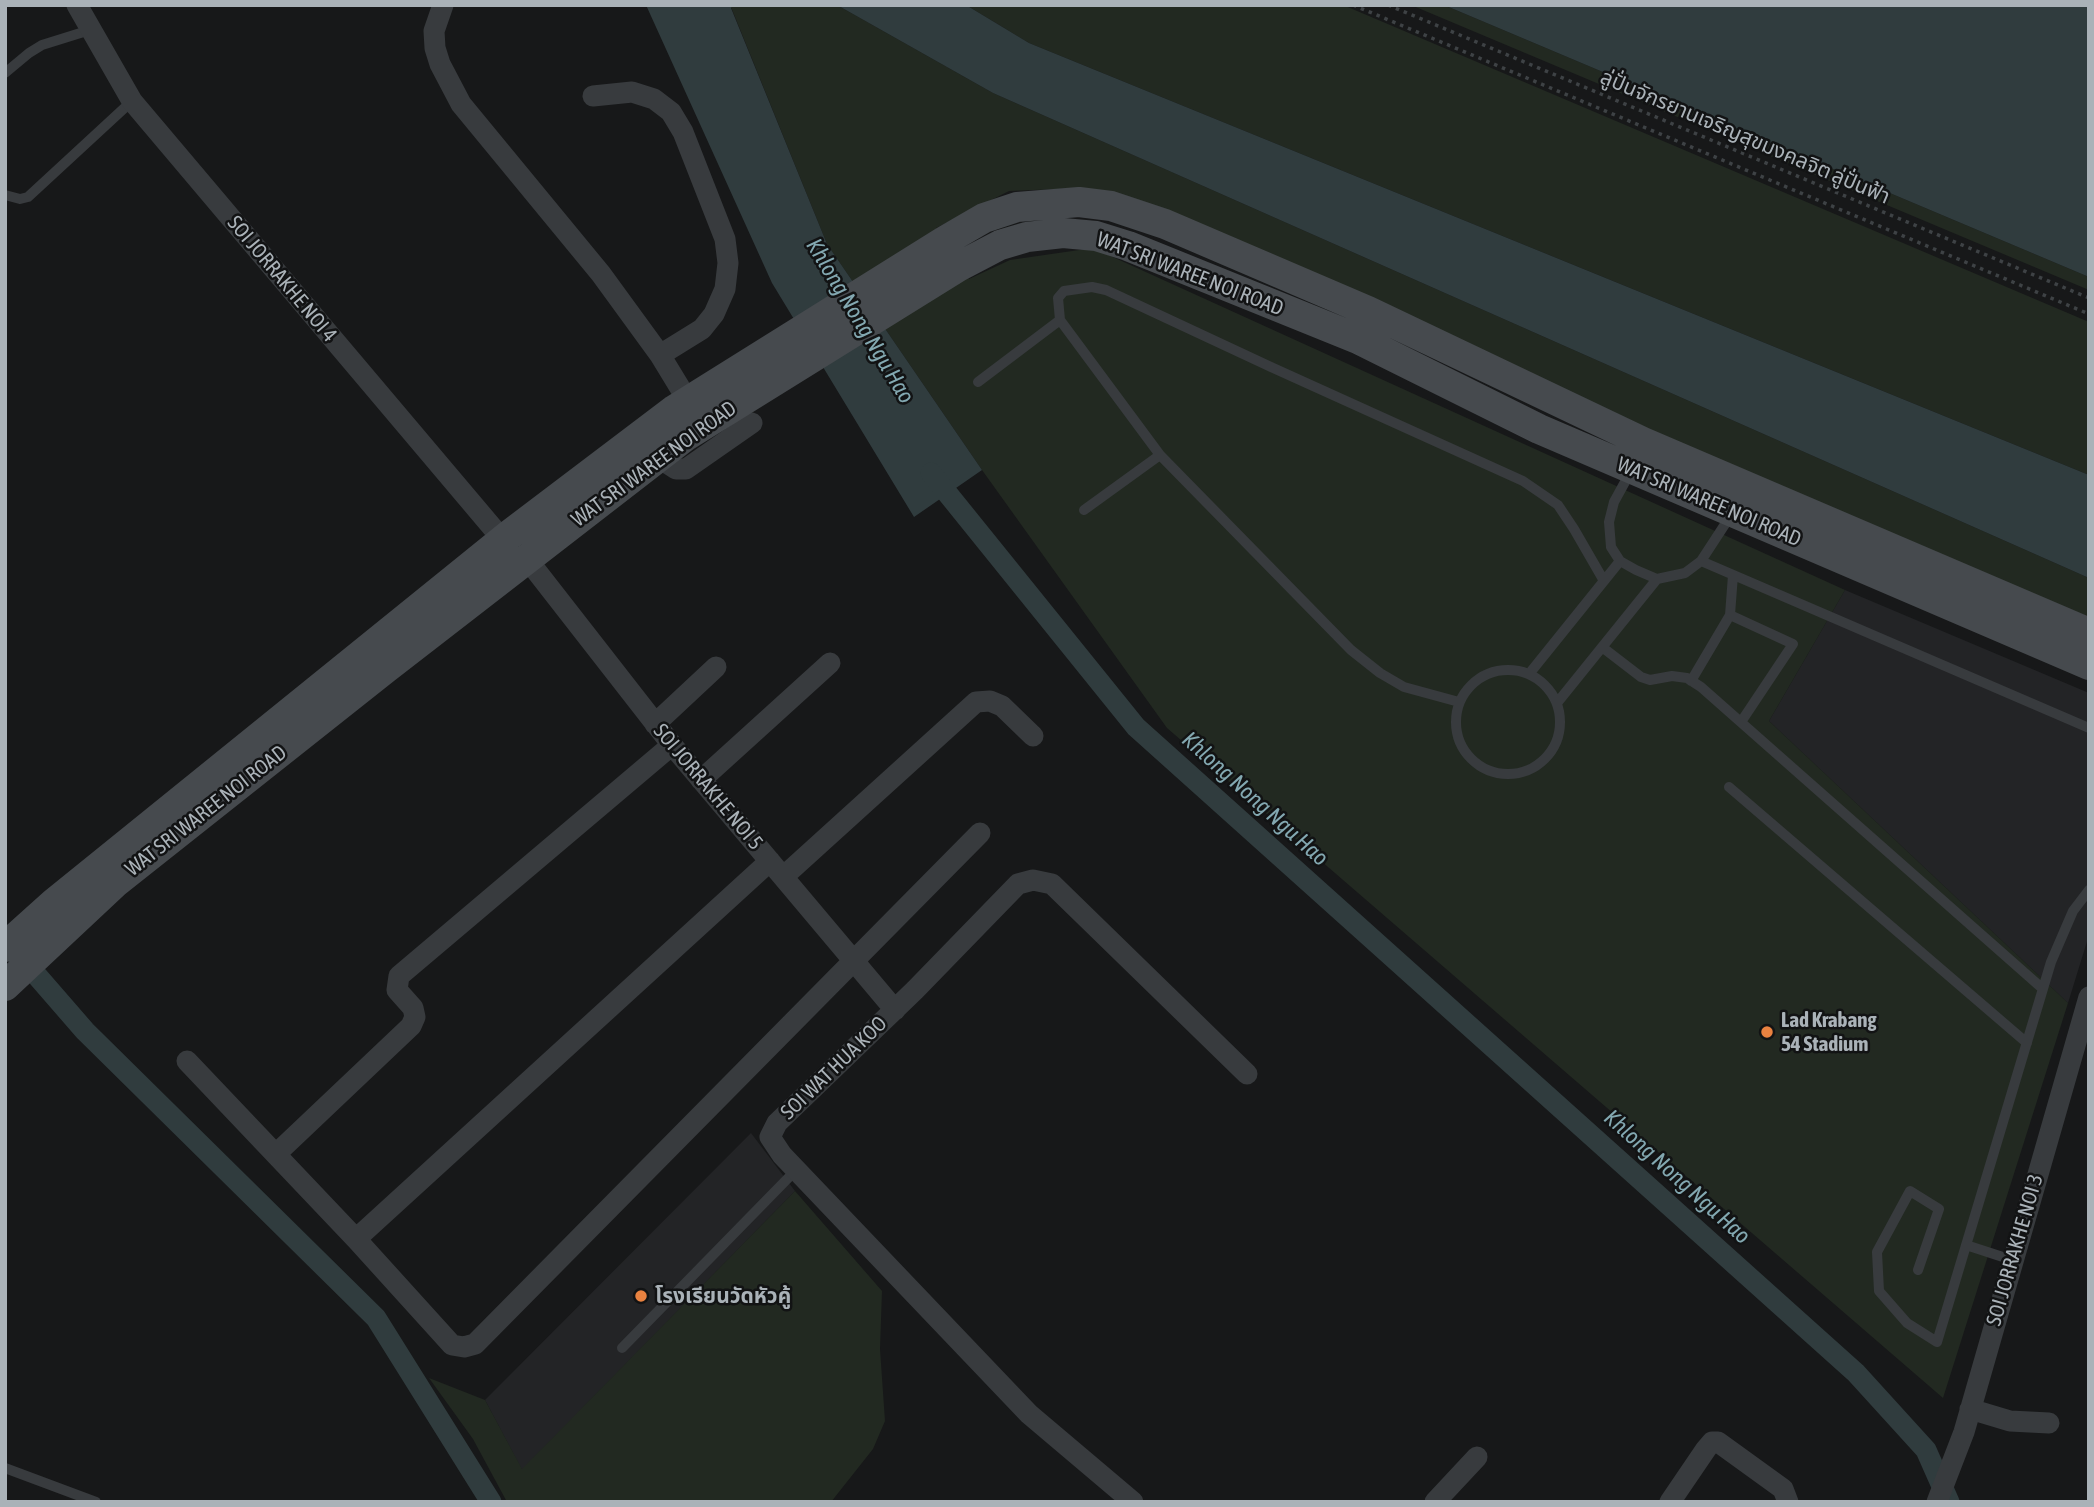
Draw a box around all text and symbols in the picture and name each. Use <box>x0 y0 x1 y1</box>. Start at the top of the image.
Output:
street label: ลู่ปั่นจักรยานเจริญสุขมงคลจิต ลู่ปั่นฟ้า <box>1597 64 1893 210</box>
street label: SOI JORRAKHE NOI 4 <box>222 211 342 347</box>
street label: WAT SRI WAREE NOI ROAD <box>1093 227 1287 321</box>
water label: Khlong Nong Ngu Hao <box>800 234 920 408</box>
street label: WAT SRI WAREE NOI ROAD <box>567 396 741 532</box>
street label: WAT SRI WAREE NOI ROAD <box>1613 452 1805 552</box>
street label: SOI JORRAKHE NOI 5 <box>648 719 768 855</box>
water label: Khlong Nong Ngu Hao <box>1176 726 1334 872</box>
street label: WAT SRI WAREE NOI ROAD <box>120 740 292 882</box>
place label: Lad Krabang 54 Stadium <box>1781 1007 1876 1057</box>
street label: SOI WAT HUA KOO <box>776 1011 892 1125</box>
marker: Lad Krabang 54 Stadium <box>1759 1024 1775 1040</box>
water label: Khlong Nong Ngu Hao <box>1598 1104 1756 1250</box>
street label: SOI JORRAKHE NOI 3 <box>1981 1171 2049 1329</box>
place label: โรงเรียนวัดหัวคู้ <box>655 1283 791 1309</box>
marker: โรงเรียนวัดหัวคู้ <box>633 1288 649 1304</box>

